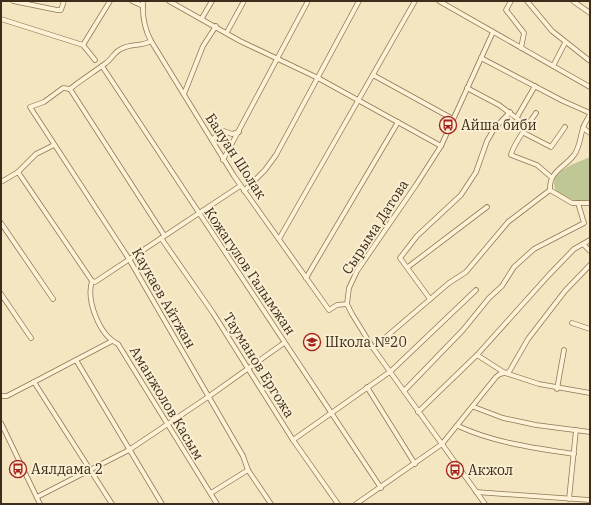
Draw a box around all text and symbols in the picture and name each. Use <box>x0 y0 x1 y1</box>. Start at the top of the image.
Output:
street label: Балуан Шолак <box>202 110 270 202</box>
bus stop icon: Айша биби <box>438 115 458 135</box>
place label: Айша биби <box>461 116 537 134</box>
street label: Сырыма Датова <box>338 176 413 278</box>
street label: Кожагулов Галымжан <box>201 204 299 338</box>
street label: Каукаев Айтжан <box>128 245 200 351</box>
street label: Тауманов Ергожа <box>219 309 299 421</box>
school or university icon: Школа №20 <box>302 332 322 352</box>
place label: Школа №20 <box>325 333 407 351</box>
street label: Аманжолов Касым <box>126 343 208 463</box>
bus stop icon: Аялдама 2 <box>8 459 28 479</box>
place label: Аялдама 2 <box>31 460 103 478</box>
bus stop icon: Акжол <box>445 460 465 480</box>
place label: Акжол <box>468 461 513 479</box>

